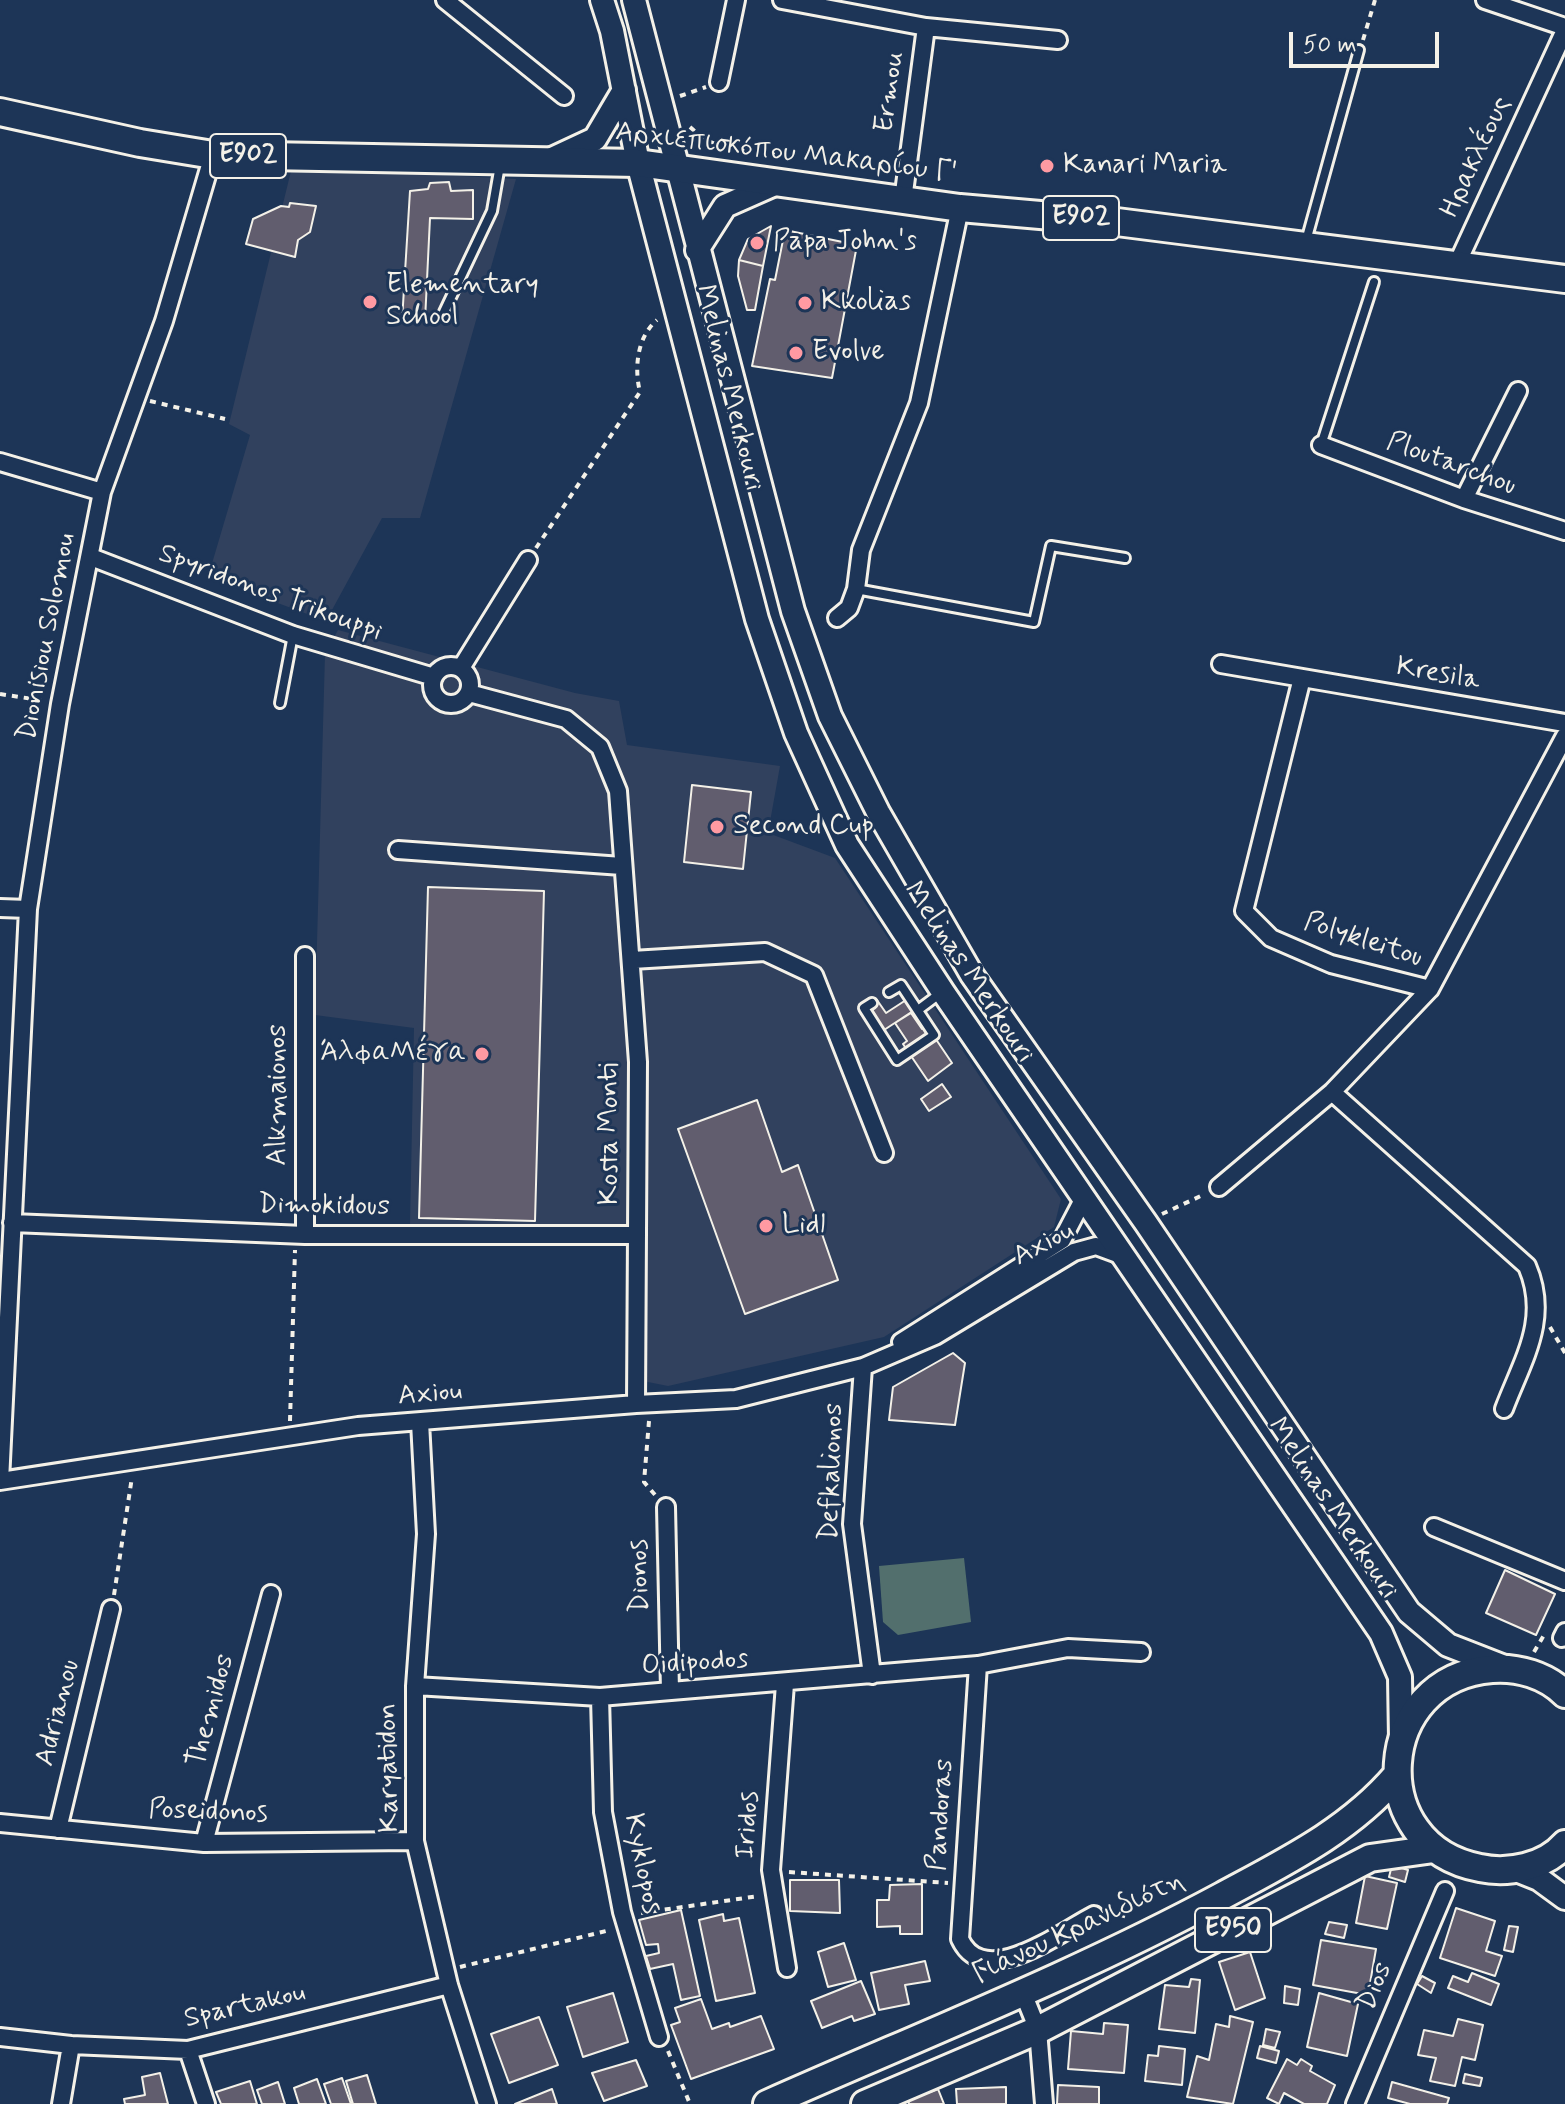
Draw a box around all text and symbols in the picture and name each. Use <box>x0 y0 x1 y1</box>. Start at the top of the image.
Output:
scale bar <box>1293 16 1443 66</box>
text: 50 m <box>1303 30 1357 61</box>
street label: Ermou <box>869 49 913 135</box>
street label: Ηρακλέους <box>1434 92 1520 224</box>
street label: Αρχιεπισκόπου Μακαρίου Γ' <box>614 116 958 192</box>
road number: E902 <box>210 134 286 178</box>
place label: Kanari Maria <box>1063 149 1227 183</box>
marker: Kanari Maria <box>1038 157 1056 175</box>
road number: E902 <box>1043 196 1119 240</box>
place label: Papa John's <box>773 226 917 260</box>
marker: Papa John's <box>748 234 766 252</box>
place label: Elementary School <box>386 269 539 335</box>
street label: Melinas Merkouri <box>686 281 770 495</box>
place label: Kkolias <box>821 286 911 320</box>
marker: Elementary School <box>361 293 379 311</box>
marker: Kkolias <box>796 294 814 312</box>
place label: Evolve <box>812 336 884 370</box>
marker: Evolve <box>787 344 805 362</box>
street label: Ploutarchou <box>1382 426 1520 504</box>
street label: Dionisiou Solomou <box>11 531 85 743</box>
street label: Spyridonos Trikouppi <box>154 538 386 650</box>
street label: Kresila <box>1393 651 1483 699</box>
place label: Second Cup <box>733 810 874 844</box>
marker: Second Cup <box>708 818 726 836</box>
street label: Melinas Merkouri <box>895 876 1041 1070</box>
street label: Polykleitou <box>1299 906 1427 976</box>
street label: Alkmaionos <box>262 1024 296 1166</box>
place label: ΆλφαΜέγα <box>320 1037 466 1071</box>
marker: ΆλφαΜέγα <box>473 1045 491 1063</box>
street label: Kosta Monti <box>594 1063 628 1205</box>
street label: Dimokidous <box>258 1189 390 1225</box>
place label: Lidl <box>782 1209 825 1243</box>
street label: Axiou <box>1008 1215 1080 1275</box>
marker: Lidl <box>757 1217 775 1235</box>
street label: Axiou <box>397 1375 463 1415</box>
street label: Defkalionos <box>814 1403 852 1541</box>
street label: Melinas Merkouri <box>1259 1412 1405 1606</box>
street label: Dionos <box>624 1539 658 1613</box>
street label: Oidipodos <box>640 1644 750 1684</box>
street label: Themidos <box>181 1651 243 1771</box>
street label: Adrianou <box>30 1656 88 1770</box>
street label: Karyatidon <box>372 1703 408 1833</box>
street label: Pandoras <box>921 1758 963 1872</box>
street label: Iridos <box>730 1790 768 1860</box>
street label: Poseidonos <box>148 1794 268 1832</box>
street label: Kyklopos <box>615 1811 667 1917</box>
street label: Γιάνου Κρανιδιότη <box>968 1865 1190 1993</box>
road number: E950 <box>1195 1908 1271 1952</box>
street label: Dios <box>1351 1958 1401 2016</box>
street label: Spartakou <box>181 1977 309 2037</box>

